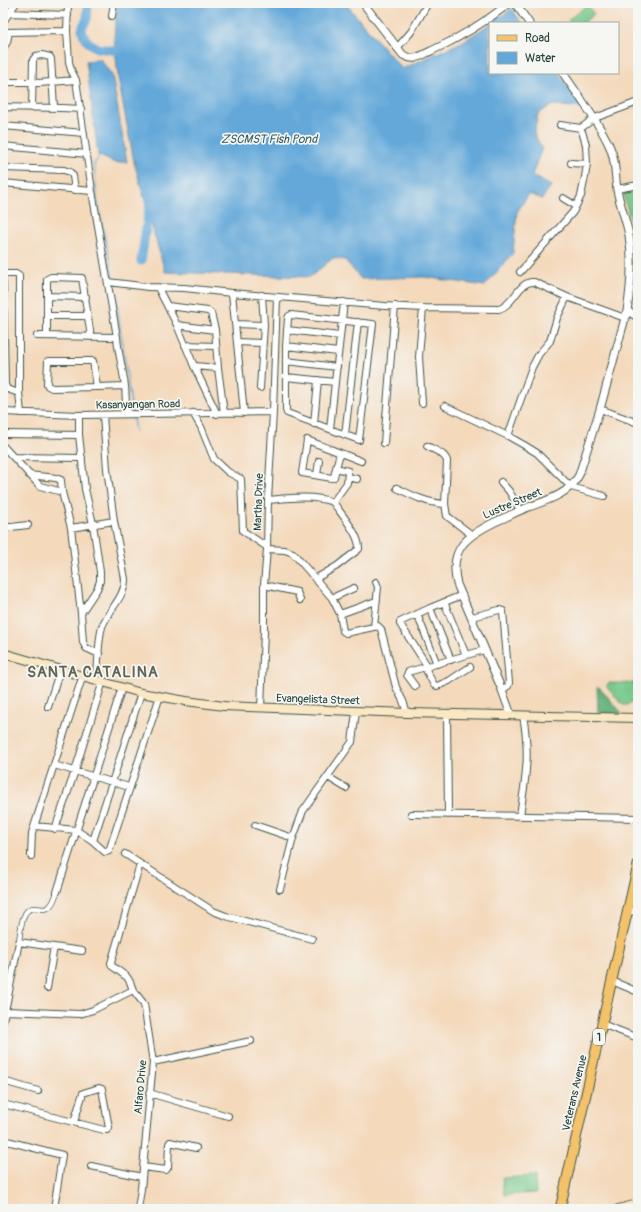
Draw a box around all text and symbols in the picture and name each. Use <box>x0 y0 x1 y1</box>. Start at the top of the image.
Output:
legend <box>489 22 619 74</box>
text: Road <box>525 31 550 46</box>
text: Water <box>525 51 556 66</box>
water label: ZSCMST Fish Pond <box>221 132 319 147</box>
street label: Kasanyangan Road <box>95 397 181 412</box>
street label: Martha Drive <box>251 472 266 531</box>
street label: Lustre Street <box>481 485 544 522</box>
district label: SANTA CATALINA <box>27 663 159 682</box>
street label: Evangelista Street <box>276 692 361 707</box>
road number: 1 <box>593 1029 605 1045</box>
street label: Veterans Avenue <box>559 1053 590 1132</box>
street label: Alfaro Drive <box>132 1059 149 1115</box>

